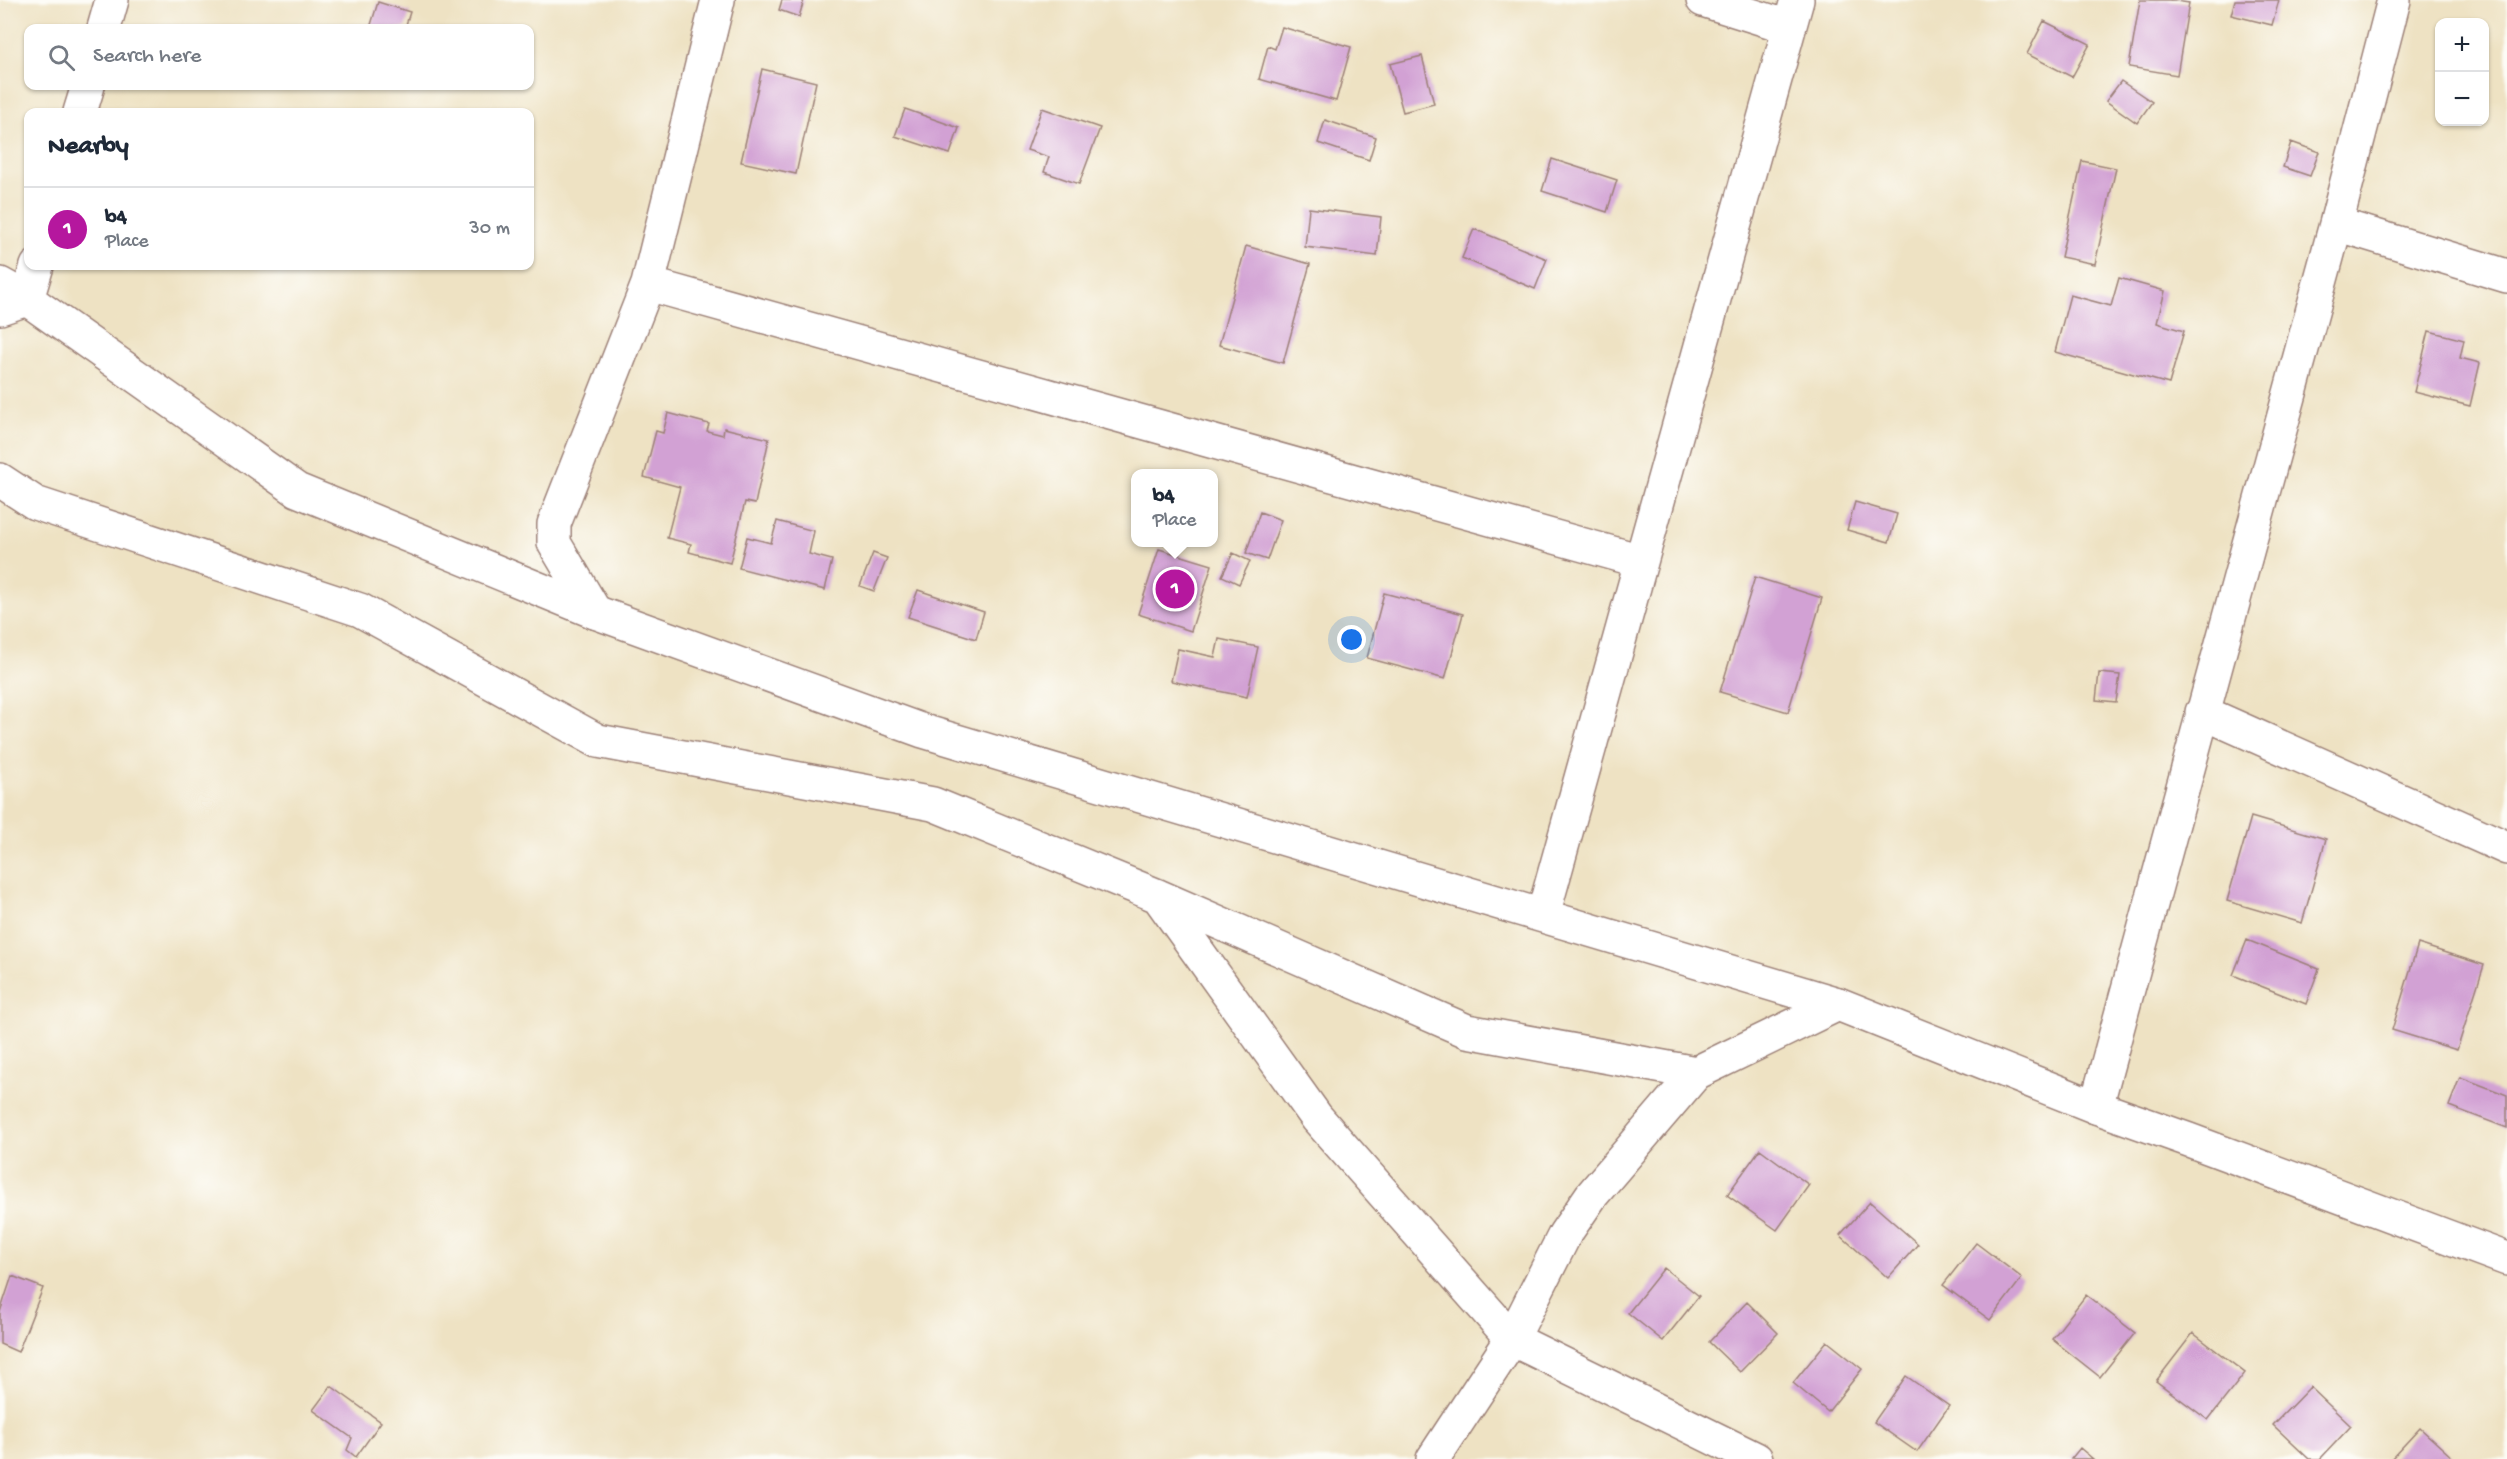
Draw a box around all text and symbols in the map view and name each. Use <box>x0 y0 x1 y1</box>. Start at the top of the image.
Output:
map controls <box>2435 18 2489 126</box>
button: + <box>2435 18 2489 72</box>
search box <box>24 24 534 90</box>
icon: search <box>45 41 78 74</box>
text: Search here <box>93 44 201 70</box>
button: − <box>2435 72 2489 126</box>
text: Nearby <box>48 132 129 163</box>
text: b4 <box>105 205 127 231</box>
text: 1 <box>63 218 72 241</box>
text: 30 m <box>469 218 510 241</box>
text: Place <box>105 231 149 254</box>
popup <box>1131 469 1218 547</box>
text: b4 <box>1153 484 1175 510</box>
text: Place <box>1153 510 1196 533</box>
pin: 1 <box>1156 566 1194 612</box>
your location <box>1337 625 1366 654</box>

